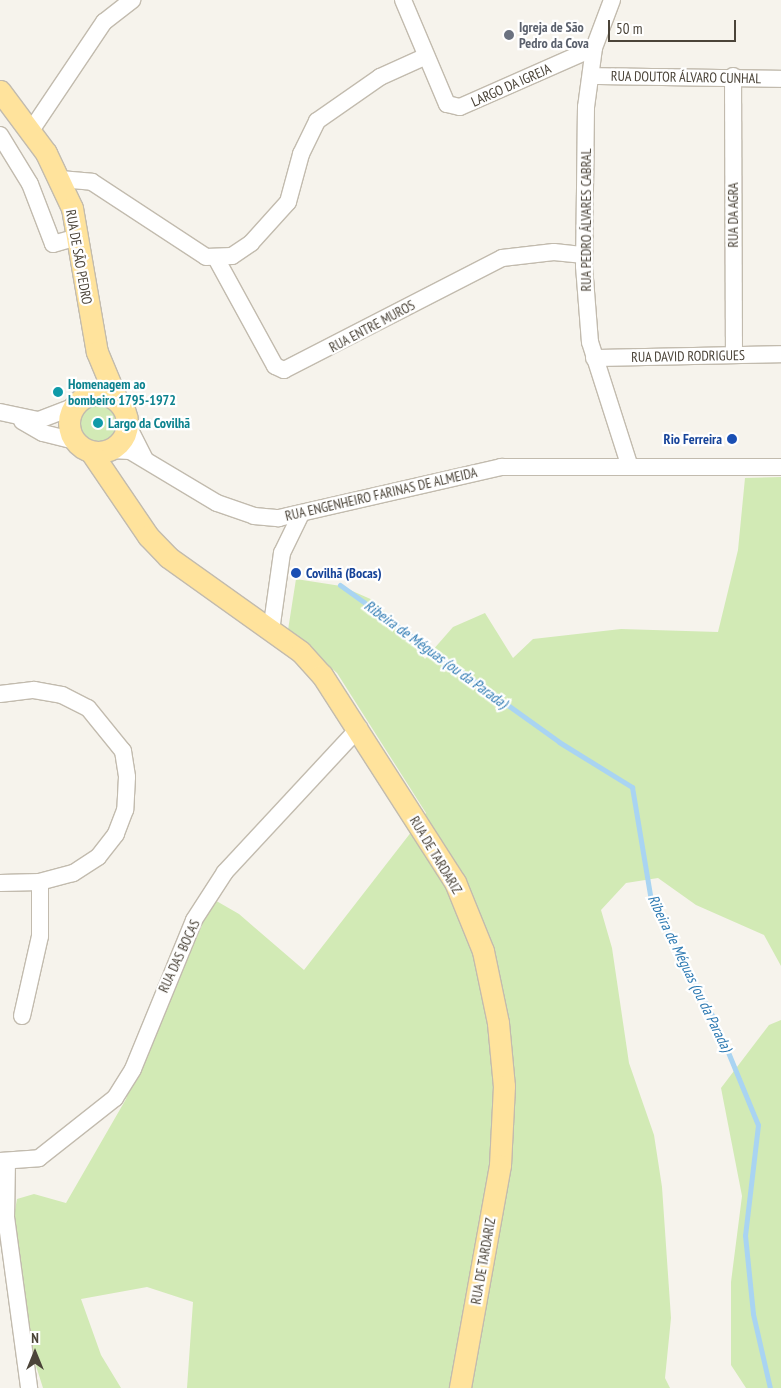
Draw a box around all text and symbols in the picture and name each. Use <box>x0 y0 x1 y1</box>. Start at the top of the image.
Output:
scale bar <box>611 10 738 42</box>
place label: Igreja de São Pedro da Cova <box>519 19 589 52</box>
text: 50 m <box>616 19 642 38</box>
marker: Igreja de São Pedro da Cova <box>503 29 515 41</box>
street label: LARGO DA IGREJA <box>468 60 554 110</box>
street label: RUA DOUTOR ÁLVARO CUNHAL <box>610 67 762 87</box>
street label: RUA PEDRO ÁLVARES CABRAL <box>578 148 594 292</box>
street label: RUA DA AGRA <box>725 182 741 248</box>
street label: RUA DE SÃO PEDRO <box>62 208 96 306</box>
street label: RUA ENTRE MUROS <box>326 296 418 356</box>
street label: RUA DAVID RODRIGUES <box>631 347 745 365</box>
place label: Homenagem ao bombeiro 1795-1972 <box>68 376 176 408</box>
marker: Homenagem ao bombeiro 1795-1972 <box>52 386 64 398</box>
place label: Largo da Covilhã <box>108 415 190 431</box>
marker: Largo da Covilhã <box>92 417 104 429</box>
place label: Rio Ferreira <box>664 431 722 447</box>
marker: Rio Ferreira <box>726 433 738 445</box>
street label: RUA ENGENHEIRO FARINAS DE ALMEIDA <box>283 464 479 524</box>
place label: Covilhã (Bocas) <box>306 565 382 581</box>
marker: Covilhã (Bocas) <box>290 567 302 579</box>
water label: Ribeira de Méguas (ou da Parada) <box>361 596 511 712</box>
street label: RUA DE TARDARIZ <box>406 813 466 897</box>
water label: Ribeira de Méguas (ou da Parada) <box>644 892 736 1054</box>
street label: RUA DAS BOCAS <box>155 917 203 995</box>
street label: RUA DE TARDARIZ <box>467 1216 499 1306</box>
north arrow <box>10 1328 60 1378</box>
text: N <box>31 1329 39 1347</box>

